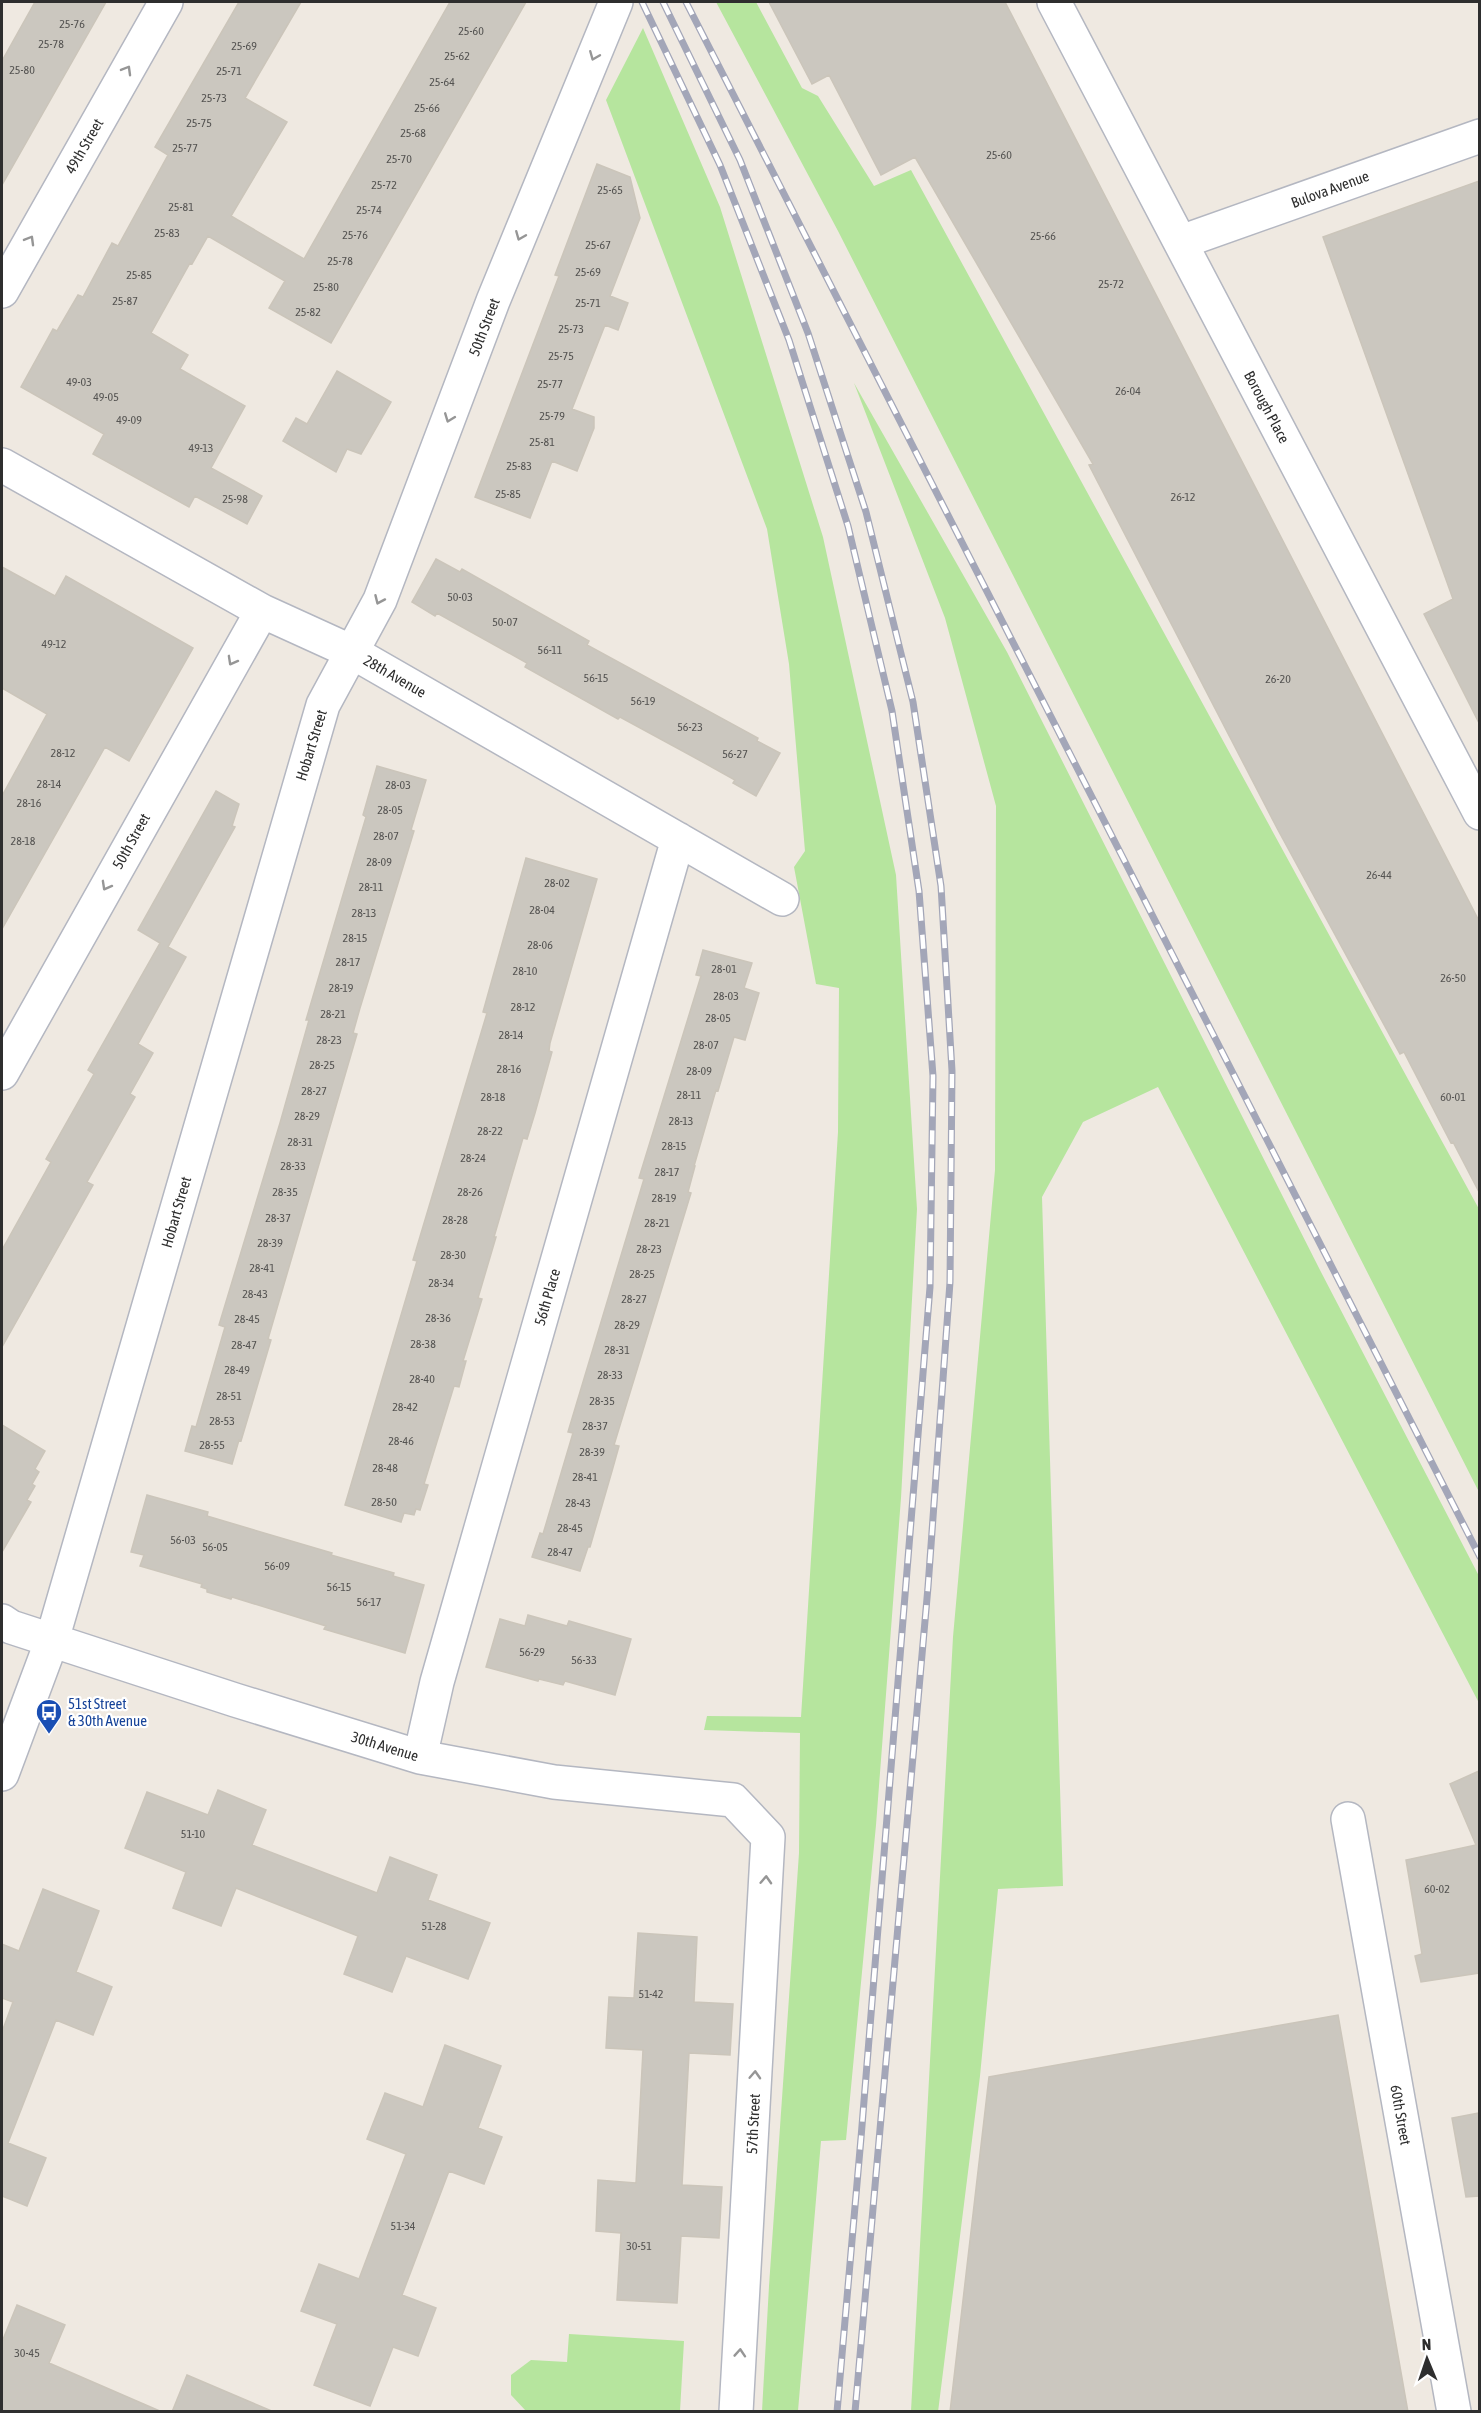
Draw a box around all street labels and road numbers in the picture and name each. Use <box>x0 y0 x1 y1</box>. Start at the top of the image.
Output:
street label: 49th Street <box>61 115 107 177</box>
street label: Bulova Avenue <box>1289 167 1371 211</box>
street label: 50th Street <box>465 296 503 358</box>
street label: Borough Place <box>1241 368 1293 446</box>
street label: 28th Avenue <box>361 651 429 701</box>
street label: Hobart Street <box>292 707 330 783</box>
street label: 50th Street <box>109 810 153 872</box>
street label: Hobart Street <box>158 1174 194 1250</box>
street label: 56th Place <box>531 1266 563 1327</box>
street label: 30th Avenue <box>349 1728 421 1764</box>
street label: 60th Street <box>1387 2084 1415 2146</box>
street label: 57th Street <box>743 2093 763 2155</box>

